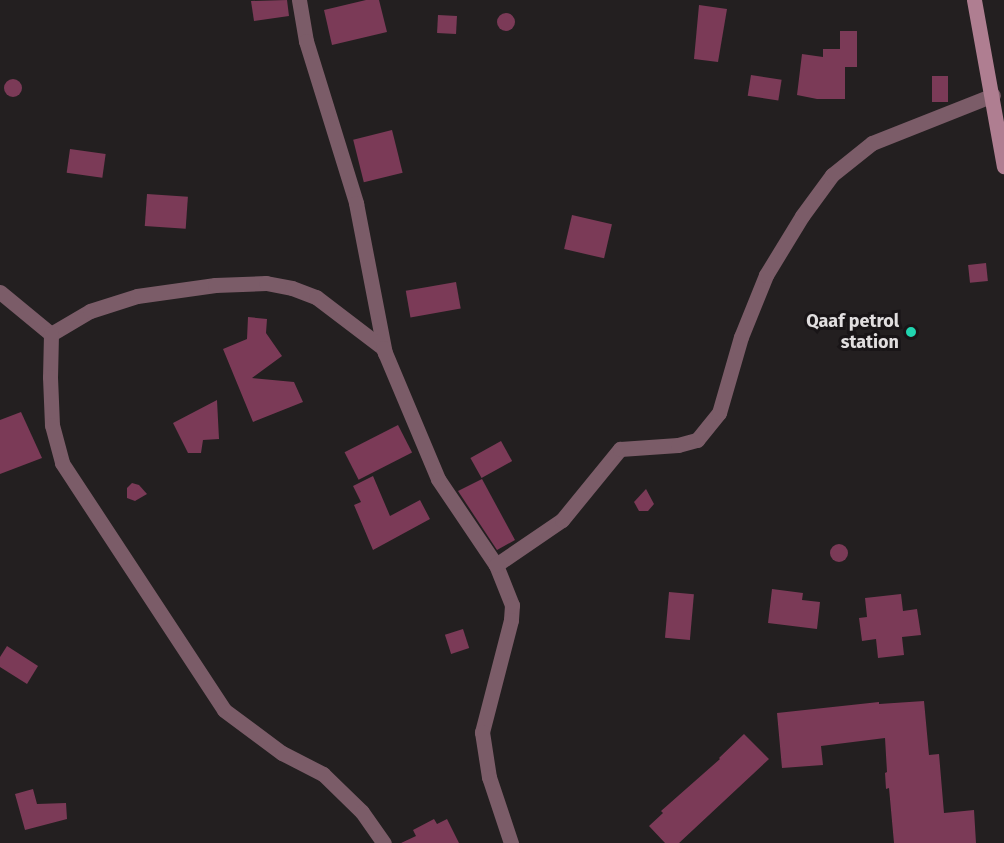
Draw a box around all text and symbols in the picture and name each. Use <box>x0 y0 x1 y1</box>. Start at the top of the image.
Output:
place label: Qaaf petrol station <box>806 311 899 354</box>
marker: Qaaf petrol station <box>904 325 918 339</box>

